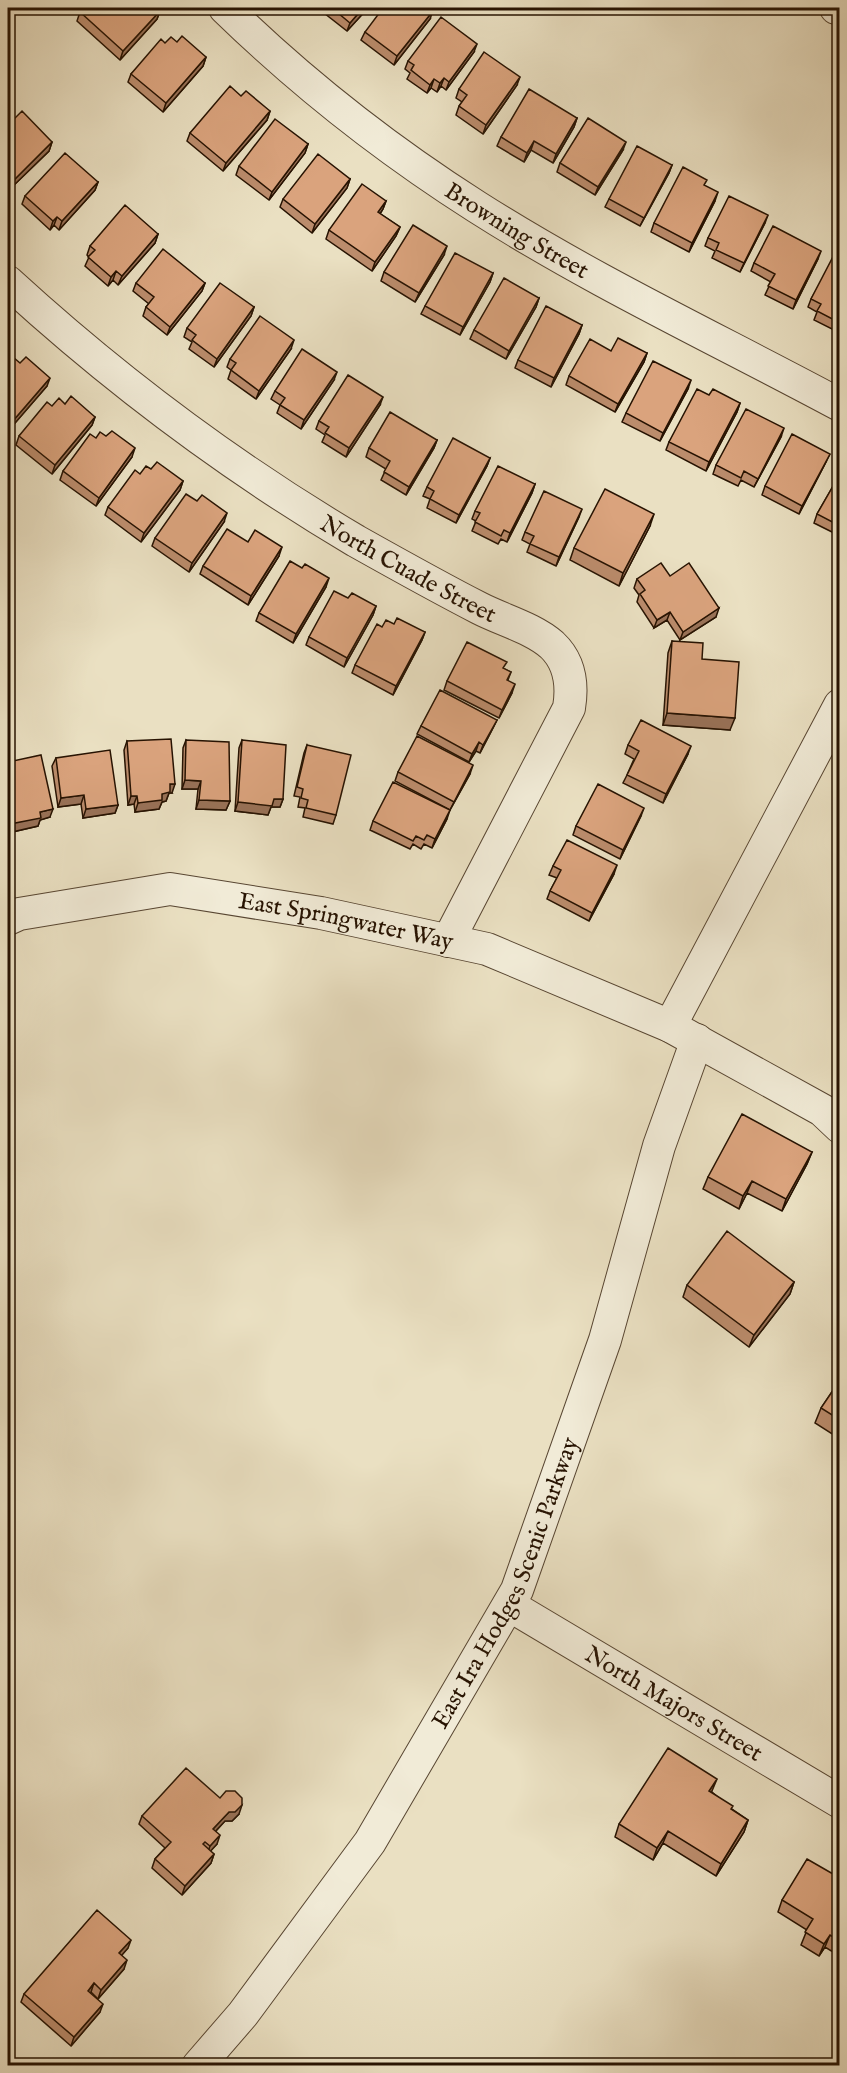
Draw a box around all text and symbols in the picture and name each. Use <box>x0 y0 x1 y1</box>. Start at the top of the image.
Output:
street label: Browning Street <box>438 176 594 287</box>
street label: North Cuade Street <box>314 509 501 631</box>
street label: East Springwater Way <box>236 886 456 958</box>
street label: East Ira Hodges Scenic Parkway <box>425 1433 587 1735</box>
street label: North Majors Street <box>579 1640 768 1769</box>

